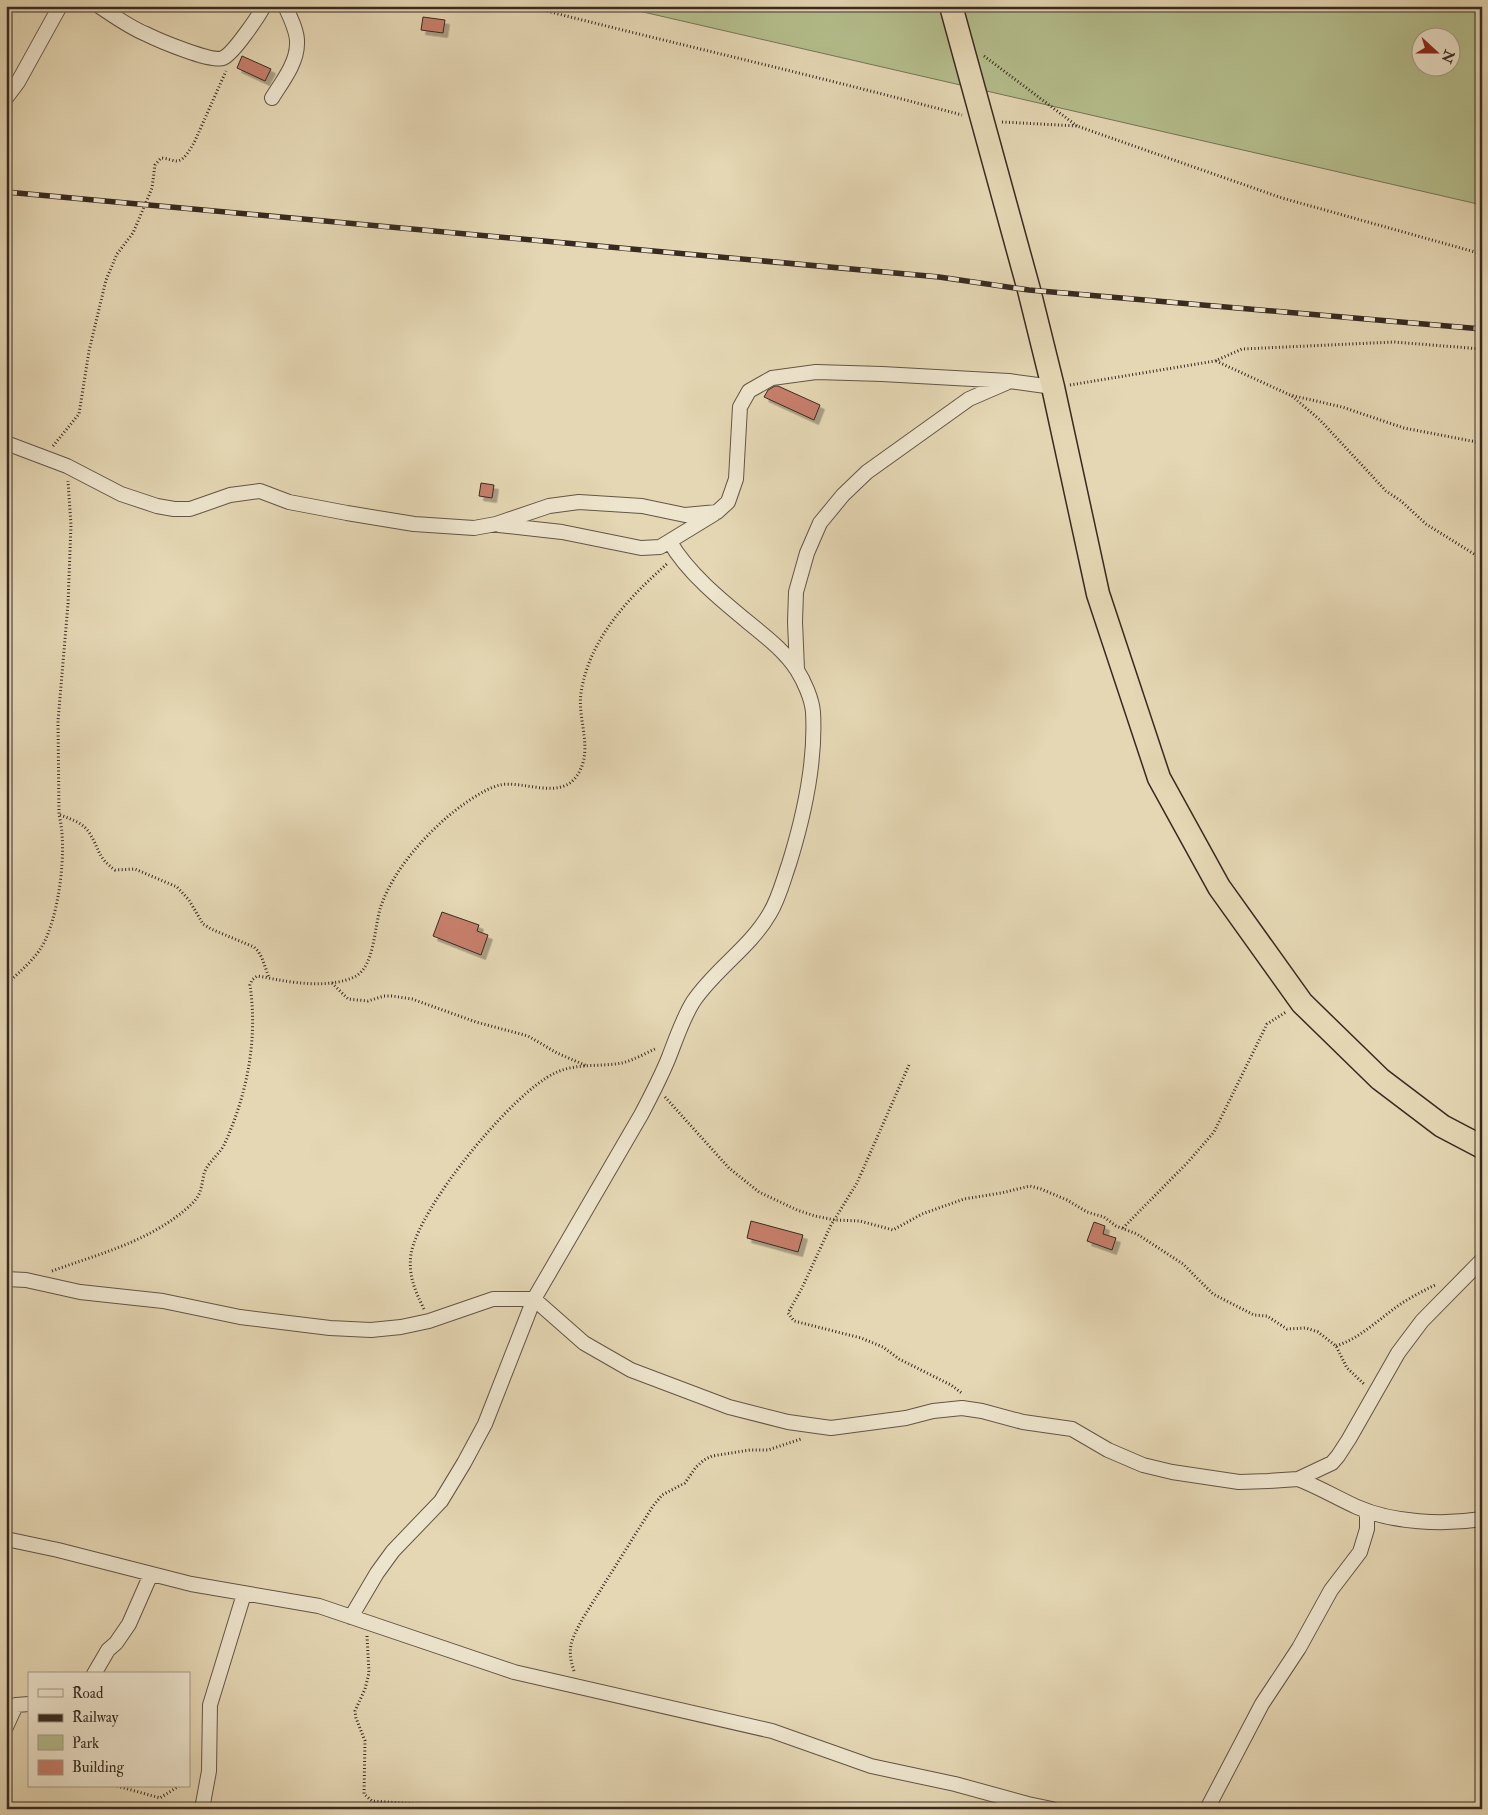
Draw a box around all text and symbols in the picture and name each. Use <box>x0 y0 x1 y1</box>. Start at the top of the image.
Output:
north arrow <box>1410 28 1460 78</box>
text: N <box>1437 47 1458 66</box>
legend <box>28 1672 190 1788</box>
text: Road <box>72 1684 104 1703</box>
text: Railway <box>72 1708 119 1727</box>
text: Park <box>72 1734 99 1753</box>
text: Building <box>72 1758 124 1777</box>

